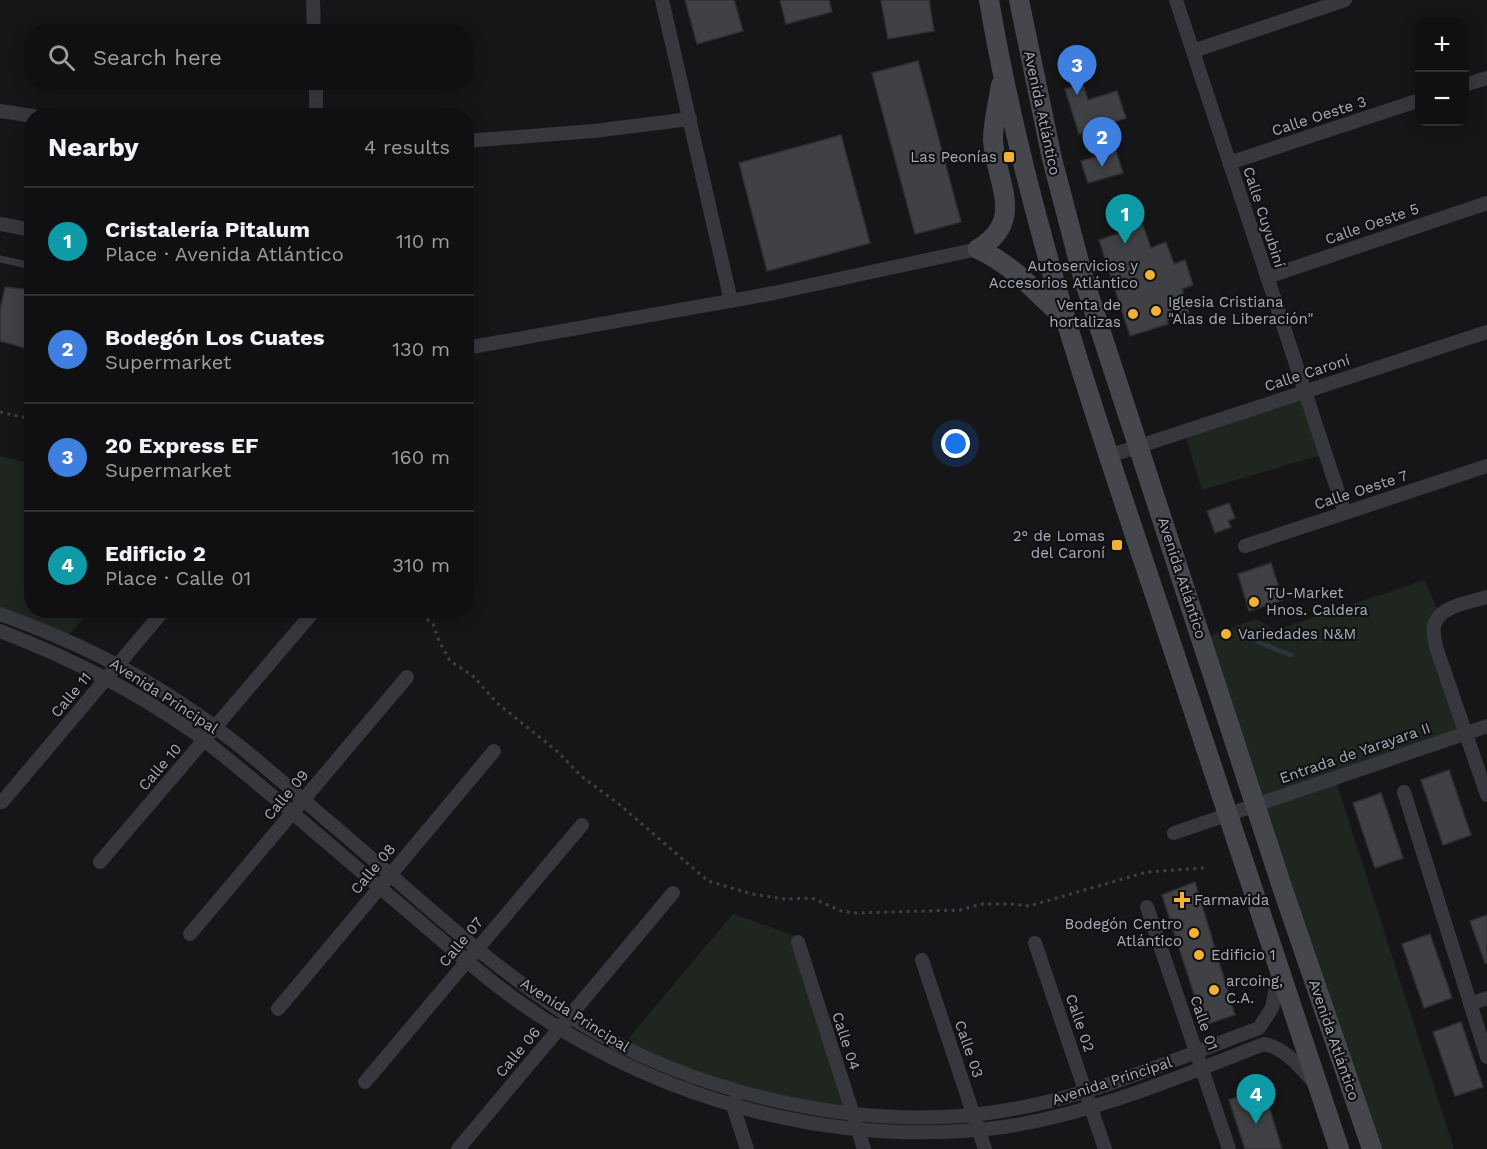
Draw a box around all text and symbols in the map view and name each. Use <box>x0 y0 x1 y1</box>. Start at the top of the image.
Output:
map controls <box>1415 18 1469 126</box>
button: + <box>1415 18 1469 72</box>
search box <box>24 24 474 90</box>
icon: search <box>45 41 78 74</box>
text: Search here <box>93 45 222 70</box>
pin: 3 <box>1058 46 1096 95</box>
street label: Avenida Atlántico <box>1020 49 1064 177</box>
button: − <box>1415 72 1469 126</box>
street label: Calle Oeste 3 <box>1269 92 1369 140</box>
pin: 2 <box>1082 118 1122 167</box>
text: Nearby <box>48 132 139 162</box>
text: 4 results <box>364 135 450 159</box>
place label: Las Peonías <box>910 148 997 166</box>
marker: Las Peonías <box>1002 150 1016 164</box>
street label: Calle Cuyubiní <box>1239 164 1289 270</box>
pin: 1 <box>1106 194 1144 244</box>
street label: Calle Oeste 5 <box>1323 199 1421 249</box>
text: Cristalería Pitalum <box>105 217 310 242</box>
text: 1 <box>63 229 72 253</box>
text: 110 m <box>396 229 450 253</box>
text: Place · Avenida Atlántico <box>105 242 344 266</box>
place label: Autoservicios y Accesorios Atlántico <box>989 257 1138 292</box>
marker: Autoservicios y Accesorios Atlántico <box>1143 268 1157 282</box>
place label: Iglesia Cristiana "Alas de Liberación" <box>1168 293 1313 328</box>
place label: Venta de hortalizas <box>1049 296 1121 331</box>
marker: Iglesia Cristiana "Alas de Liberación" <box>1149 304 1163 318</box>
marker: Venta de hortalizas <box>1126 307 1140 321</box>
text: Bodegón Los Cuates <box>105 325 324 350</box>
text: 2 <box>62 337 73 361</box>
text: 130 m <box>392 337 450 361</box>
text: Supermarket <box>105 350 231 374</box>
street label: Calle Caroní <box>1262 351 1352 395</box>
your location <box>941 429 970 458</box>
text: 20 Express EF <box>105 433 258 458</box>
text: 3 <box>62 445 73 469</box>
text: 160 m <box>392 445 450 469</box>
text: Supermarket <box>105 458 231 482</box>
street label: Calle Oeste 7 <box>1312 466 1410 514</box>
street label: Avenida Atlántico <box>1154 515 1210 641</box>
place label: 2° de Lomas del Caroní <box>1013 527 1105 562</box>
marker: 2° de Lomas del Caroní <box>1110 538 1124 552</box>
text: Edificio 2 <box>105 541 206 566</box>
text: 4 <box>61 553 74 577</box>
text: 310 m <box>392 553 450 577</box>
text: Place · Calle 01 <box>105 566 251 590</box>
place label: TU-Market Hnos. Caldera <box>1266 584 1369 619</box>
marker: TU-Market Hnos. Caldera <box>1247 595 1261 609</box>
place label: Variedades N&M <box>1238 625 1356 643</box>
marker: Variedades N&M <box>1219 627 1233 641</box>
street label: Avenida Principal <box>107 654 222 738</box>
street label: Calle 11 <box>47 669 95 721</box>
street label: Entrada de Yarayara II <box>1277 719 1433 787</box>
street label: Calle 10 <box>135 740 185 794</box>
street label: Calle 09 <box>260 766 312 824</box>
street label: Calle 08 <box>347 840 399 898</box>
place label: Farmavida <box>1194 891 1270 909</box>
marker: Farmavida <box>1175 893 1189 907</box>
street label: Calle 07 <box>435 914 487 970</box>
place label: Bodegón Centro Atlántico <box>1064 915 1182 950</box>
marker: Bodegón Centro Atlántico <box>1187 926 1201 940</box>
place label: Edificio 1 <box>1211 946 1276 964</box>
marker: Edificio 1 <box>1192 948 1206 962</box>
place label: arcoing, C.A. <box>1226 972 1283 1007</box>
street label: Avenida Principal <box>517 974 633 1056</box>
street label: Avenida Atlántico <box>1305 977 1363 1103</box>
marker: arcoing, C.A. <box>1207 983 1221 997</box>
street label: Calle 02 <box>1062 992 1098 1054</box>
street label: Calle 01 <box>1186 993 1222 1053</box>
street label: Calle 04 <box>828 1010 864 1072</box>
street label: Calle 03 <box>951 1018 987 1080</box>
street label: Calle 06 <box>492 1023 544 1081</box>
street label: Avenida Principal <box>1050 1053 1175 1109</box>
pin: 4 <box>1236 1074 1276 1124</box>

